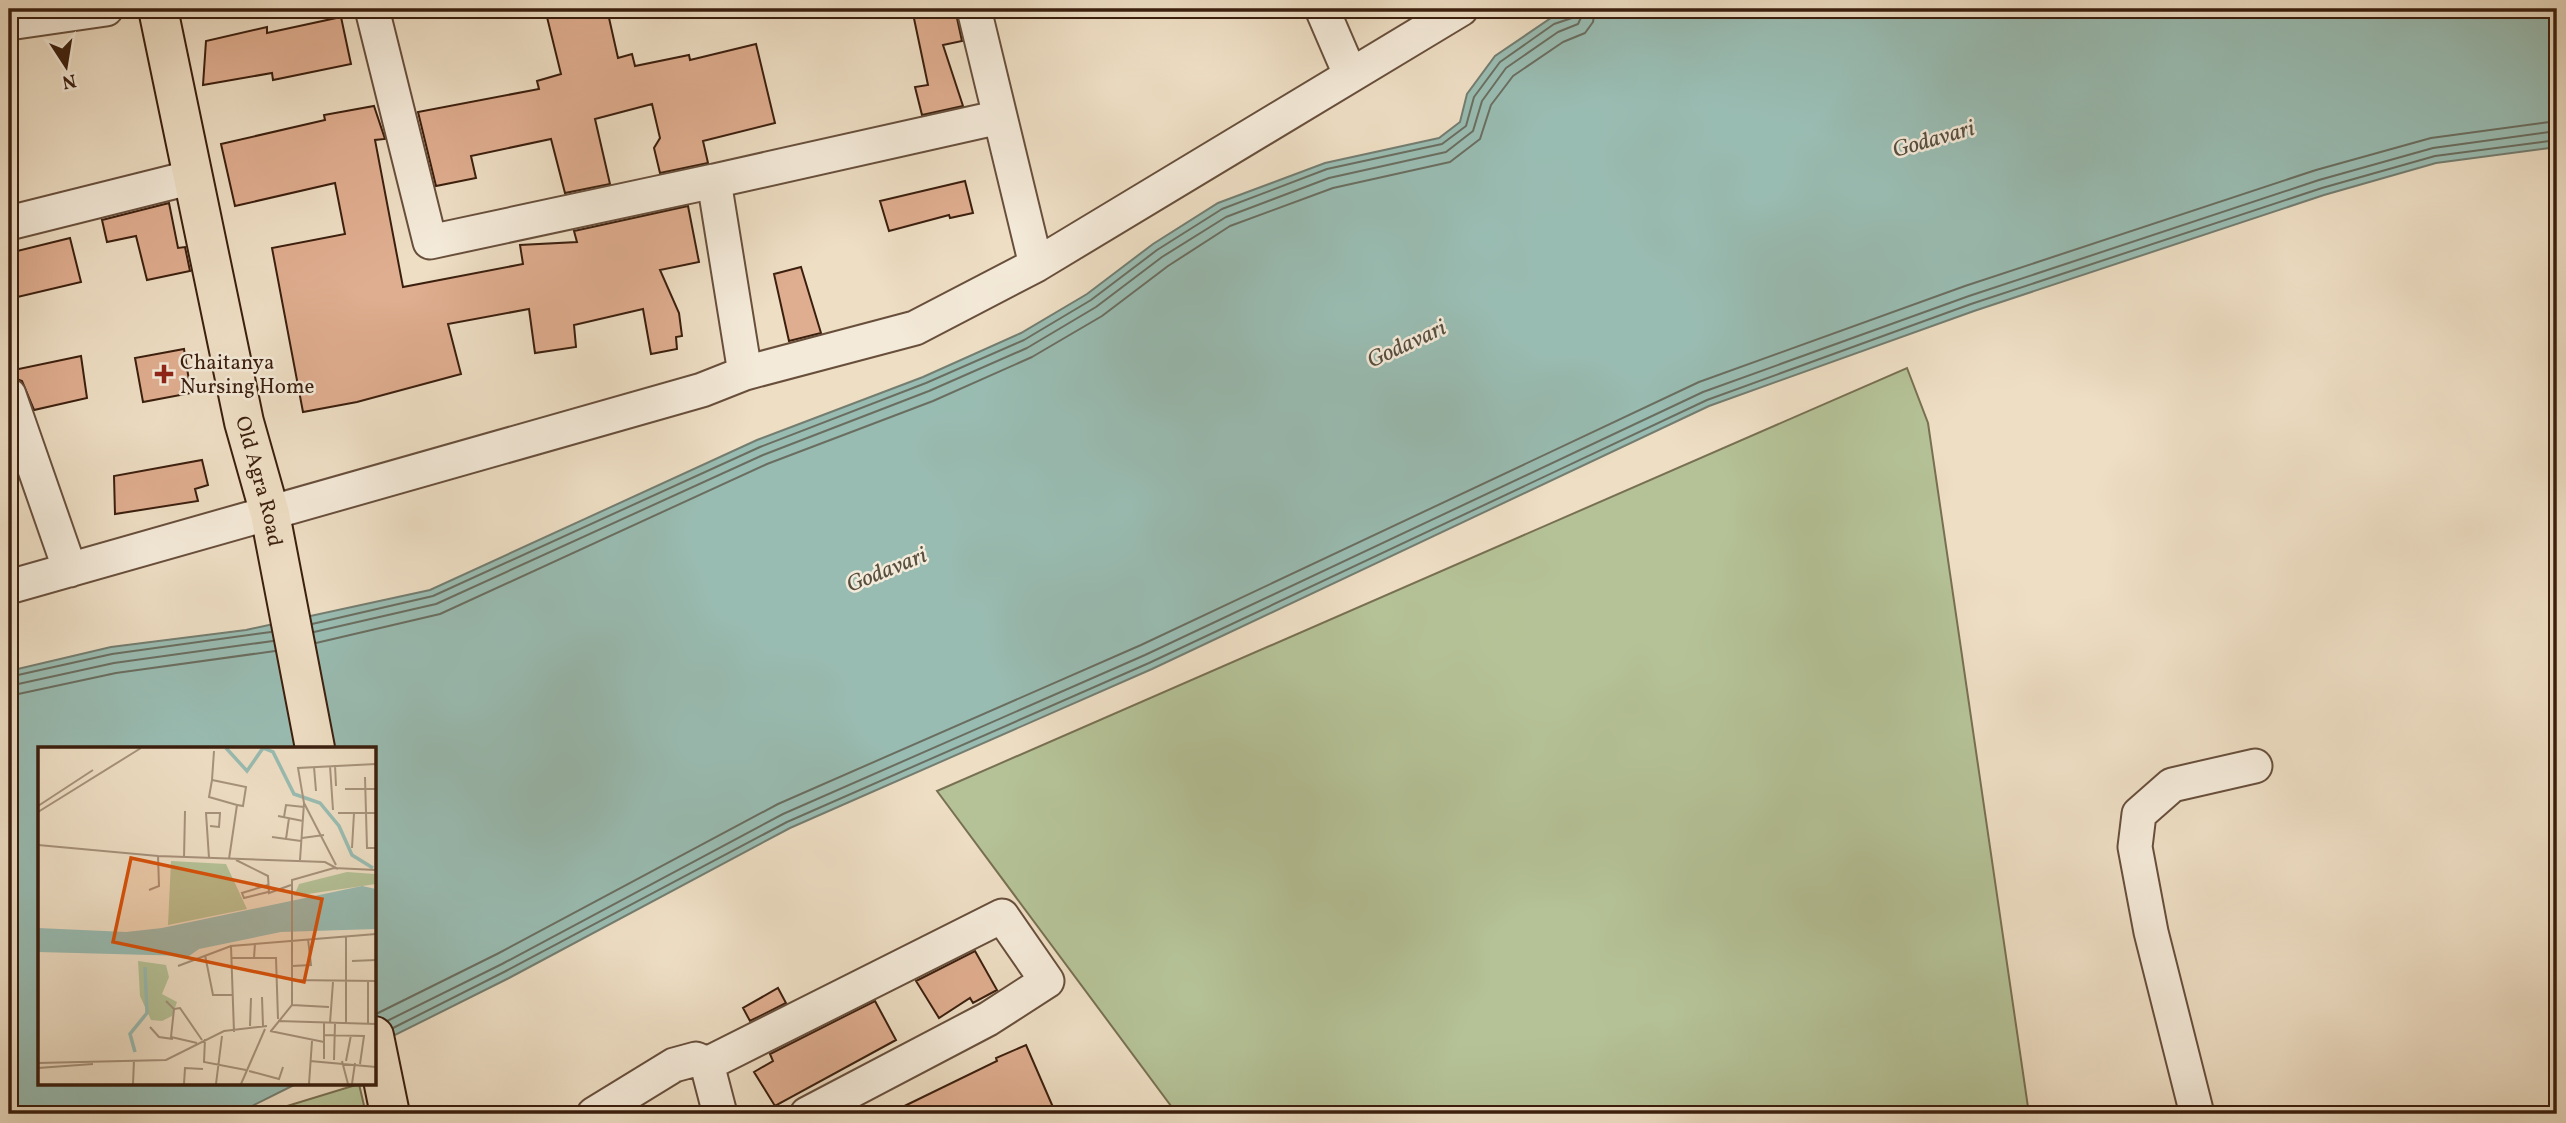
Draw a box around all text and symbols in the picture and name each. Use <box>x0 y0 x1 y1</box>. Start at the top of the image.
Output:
north arrow <box>32 32 102 102</box>
text: N <box>59 67 79 95</box>
water label: Godavari <box>1889 113 1979 167</box>
water label: Godavari <box>1362 312 1452 377</box>
place label: Chaitanya Nursing Home <box>180 349 315 402</box>
marker: Chaitanya Nursing Home <box>154 364 174 384</box>
street label: Old Agra Road <box>227 413 289 549</box>
water label: Godavari <box>842 540 932 601</box>
inset map <box>38 747 376 1084</box>

